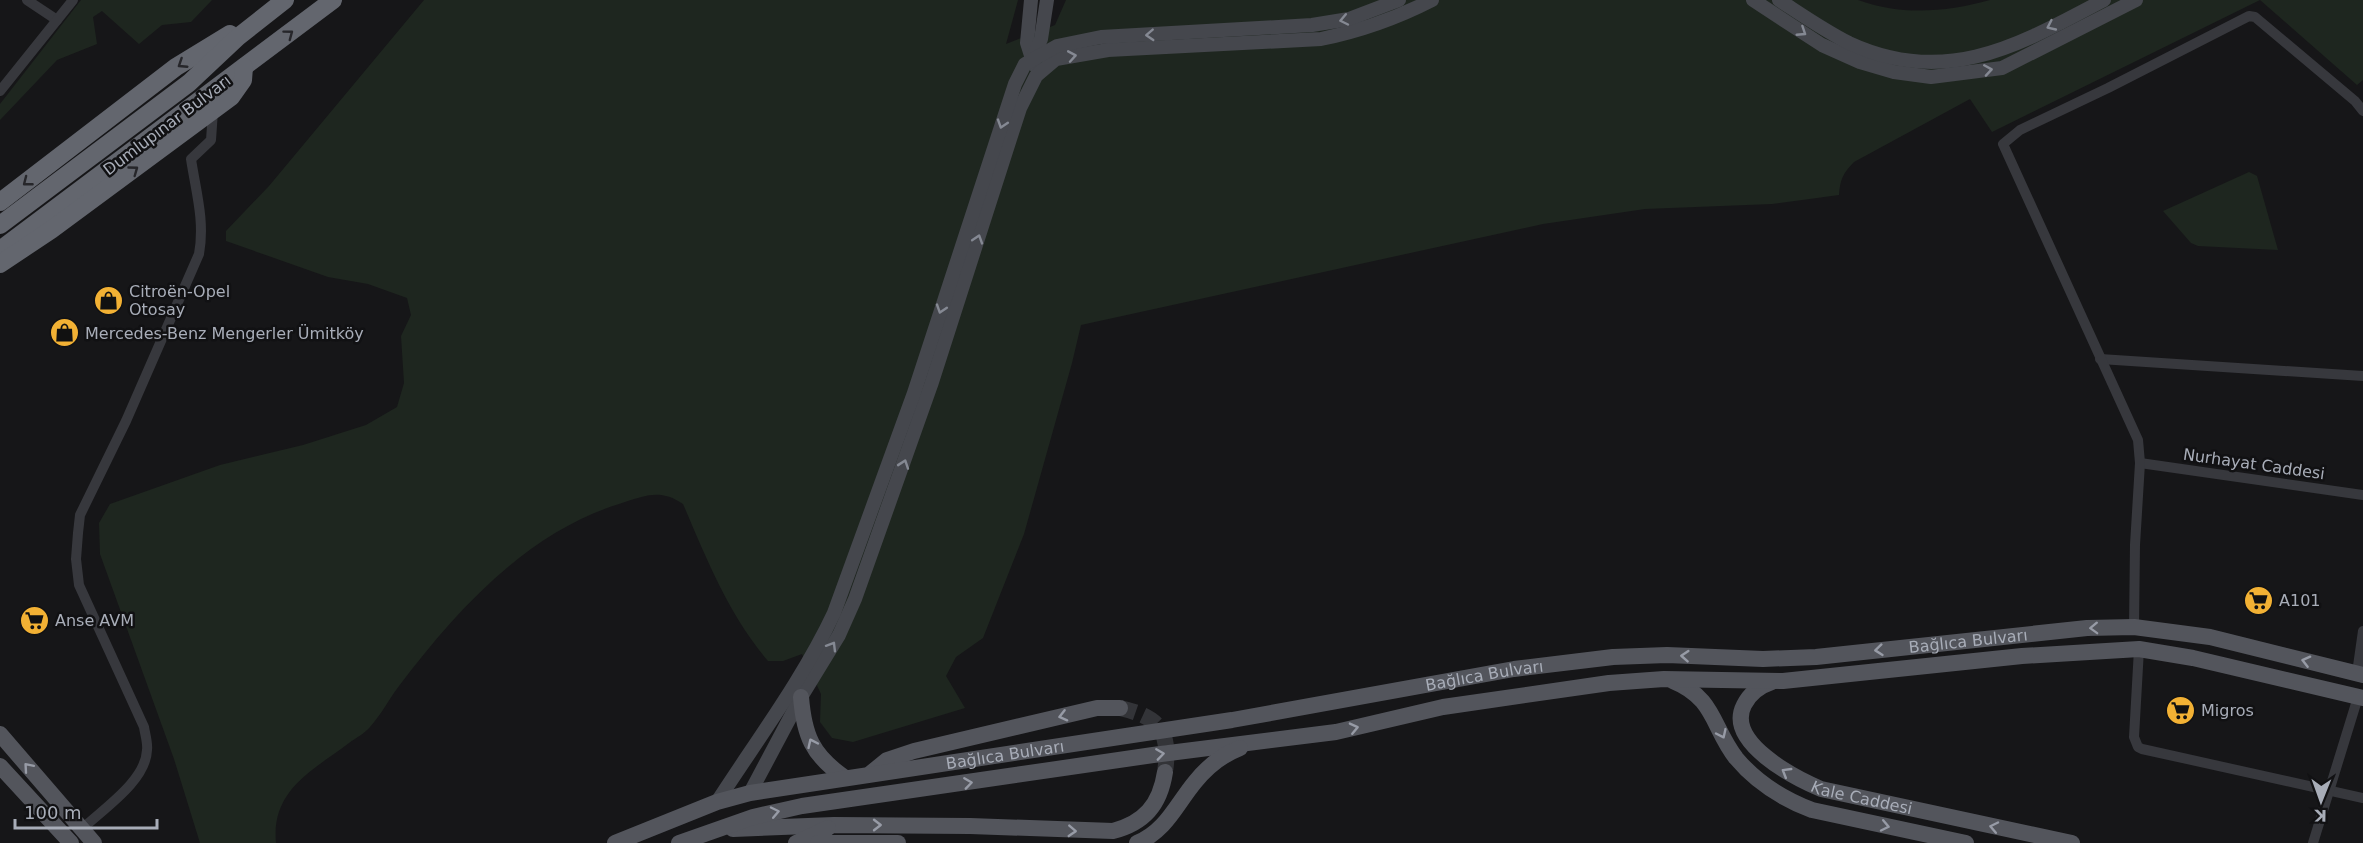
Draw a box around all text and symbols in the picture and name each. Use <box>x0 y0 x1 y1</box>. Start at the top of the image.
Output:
one-way arrow <box>1339 13 1349 26</box>
one-way arrow <box>2047 19 2058 31</box>
one-way arrow <box>1796 24 1807 35</box>
one-way arrow <box>1145 28 1154 41</box>
one-way arrow <box>282 30 293 41</box>
one-way arrow <box>1067 50 1077 63</box>
one-way arrow <box>177 56 188 67</box>
one-way arrow <box>1983 65 1992 77</box>
street label: Dumlupınar Bulvarı <box>100 71 234 179</box>
one-way arrow <box>997 118 1009 129</box>
one-way arrow <box>127 166 138 177</box>
one-way arrow <box>22 175 33 186</box>
one-way arrow <box>971 234 983 245</box>
place label: Citroën-Opel Otosay <box>129 282 230 319</box>
shop icon: Citroën-Opel Otosay <box>92 284 124 316</box>
one-way arrow <box>936 303 949 314</box>
shop icon: Mercedes-Benz Mengerler Ümitköy <box>48 317 80 349</box>
place label: Mercedes-Benz Mengerler Ümitköy <box>85 324 364 343</box>
street label: Nurhayat Caddesi <box>2182 445 2326 483</box>
one-way arrow <box>896 459 909 470</box>
supermarket icon: A101 <box>2242 584 2274 616</box>
place label: A101 <box>2279 591 2320 610</box>
supermarket icon: Anse AVM <box>18 604 50 636</box>
place label: Anse AVM <box>55 611 134 630</box>
one-way arrow <box>2089 622 2098 634</box>
street label: Bağlıca Bulvarı <box>1908 625 2028 657</box>
one-way arrow <box>825 642 837 652</box>
one-way arrow <box>1874 644 1884 656</box>
one-way arrow <box>1680 649 1689 662</box>
one-way arrow <box>2301 655 2311 668</box>
street label: Bağlıca Bulvarı <box>1424 656 1544 694</box>
supermarket icon: Migros <box>2164 694 2196 726</box>
place label: Migros <box>2201 701 2254 720</box>
one-way arrow <box>1058 709 1068 722</box>
one-way arrow <box>1348 722 1358 735</box>
one-way arrow <box>1715 728 1727 739</box>
street label: Bağlıca Bulvarı <box>944 736 1065 773</box>
one-way arrow <box>807 738 819 749</box>
one-way arrow <box>1156 749 1165 761</box>
one-way arrow <box>24 763 35 774</box>
one-way arrow <box>1782 767 1792 779</box>
north arrow <box>2291 771 2351 831</box>
street label: Kale Caddesi <box>1808 776 1914 818</box>
one-way arrow <box>963 777 972 789</box>
scale bar <box>15 792 158 830</box>
text: 100 m <box>24 802 82 823</box>
one-way arrow <box>770 806 780 819</box>
text: K <box>2314 806 2327 825</box>
one-way arrow <box>1880 818 1890 831</box>
one-way arrow <box>873 819 882 831</box>
one-way arrow <box>1989 821 1999 834</box>
one-way arrow <box>1068 824 1077 837</box>

